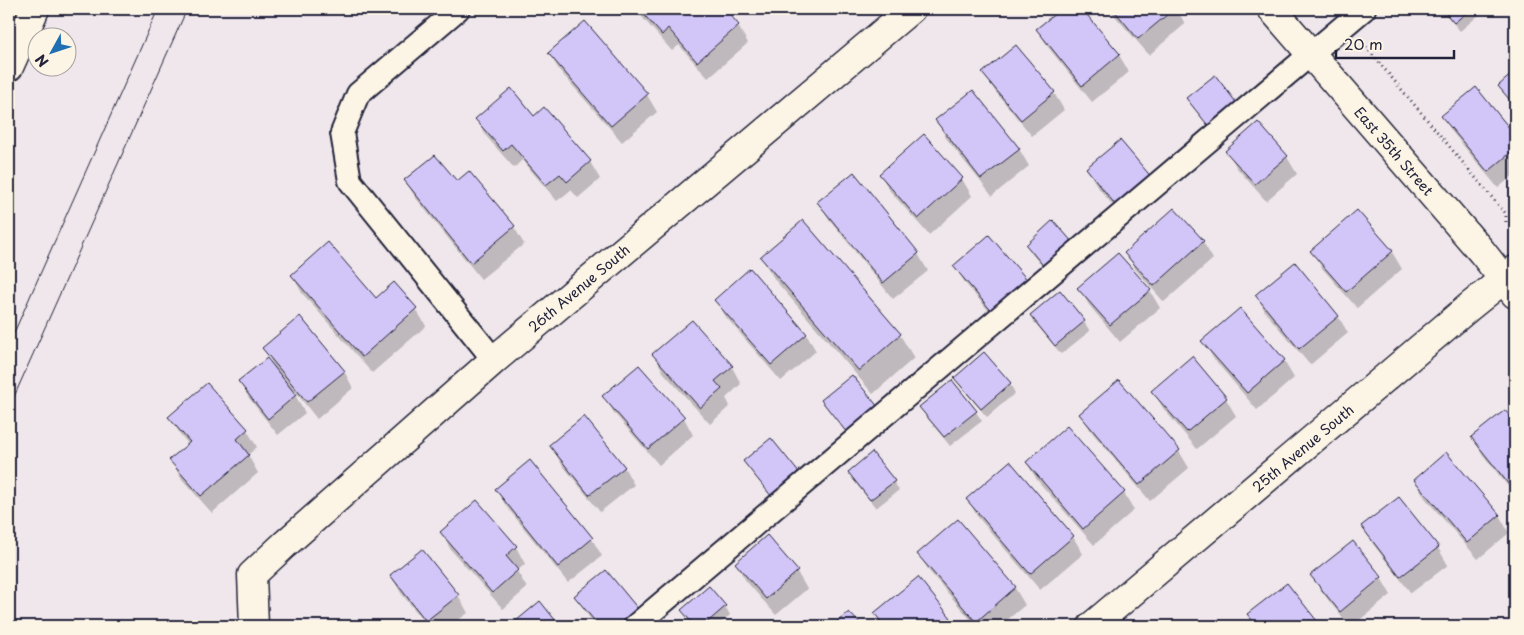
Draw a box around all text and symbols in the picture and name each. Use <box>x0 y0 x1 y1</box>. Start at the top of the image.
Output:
north arrow <box>28 28 78 78</box>
scale bar <box>1336 28 1454 60</box>
text: 20 m <box>1344 32 1383 55</box>
text: N <box>30 50 53 72</box>
street label: East 35th Street <box>1349 102 1439 200</box>
street label: 26th Avenue South <box>524 239 634 337</box>
street label: 25th Avenue South <box>1248 399 1358 497</box>

